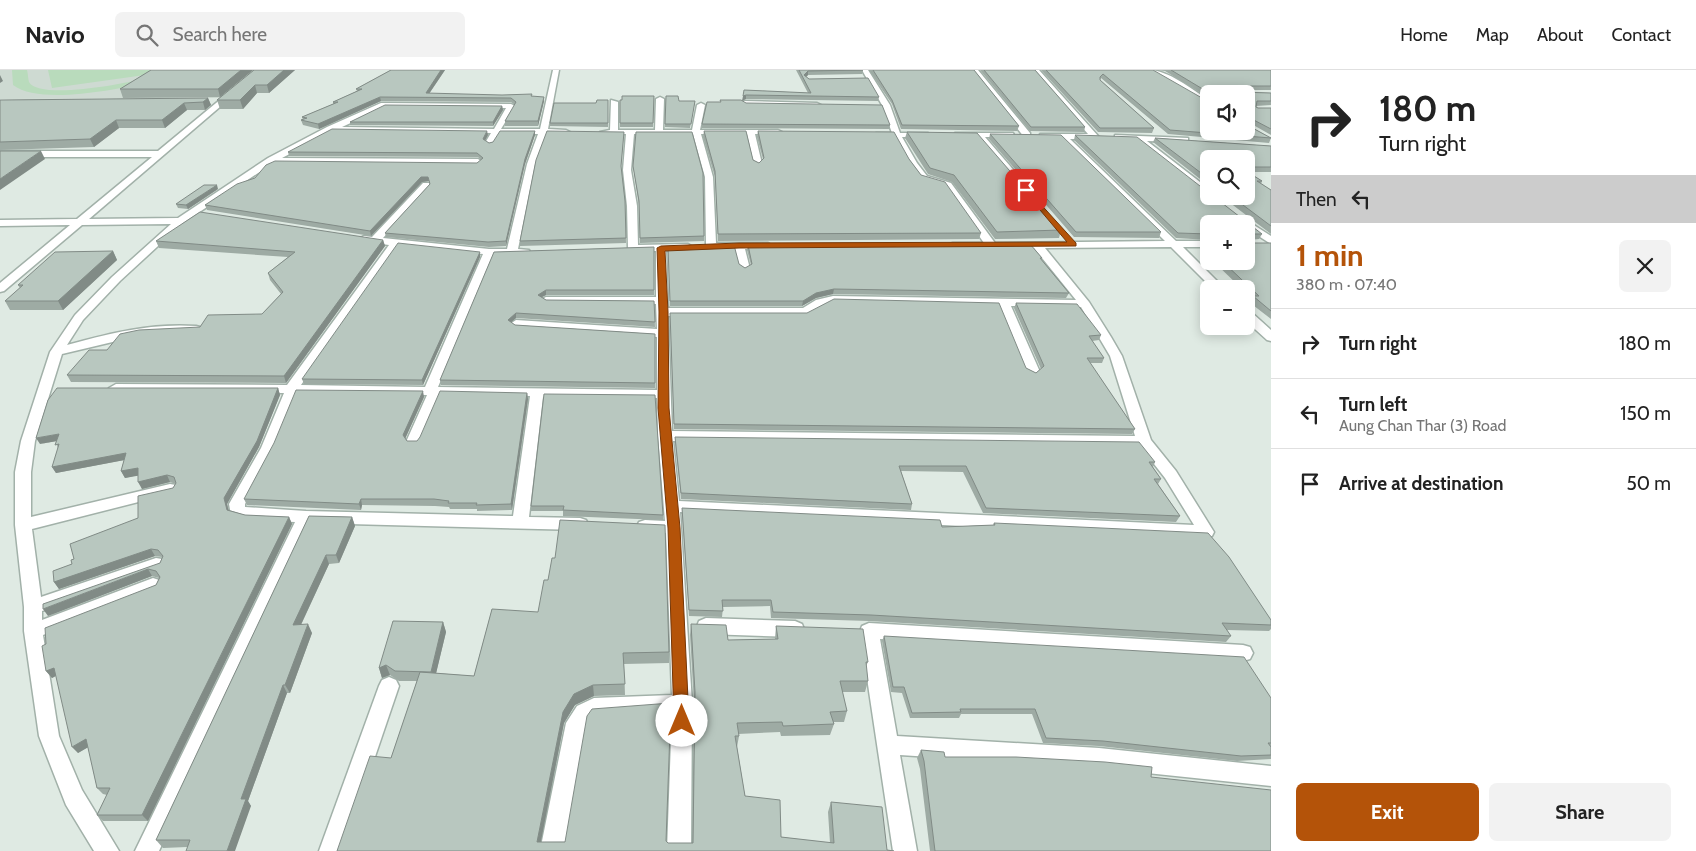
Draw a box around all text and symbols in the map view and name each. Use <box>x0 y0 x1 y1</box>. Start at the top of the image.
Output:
search box <box>115 12 465 57</box>
text: Navio <box>25 20 85 49</box>
icon: search <box>133 21 161 49</box>
text: Search here <box>173 23 267 46</box>
text: Home <box>1400 24 1448 46</box>
text: Map <box>1476 24 1509 46</box>
text: About <box>1537 24 1583 46</box>
text: Contact <box>1611 24 1671 46</box>
map controls <box>1200 85 1255 335</box>
button: sound <box>1200 85 1255 140</box>
text: 180 m <box>1379 87 1476 130</box>
icon: right <box>1296 90 1361 155</box>
text: Turn right <box>1379 130 1466 157</box>
button: search <box>1200 150 1255 205</box>
pin <box>1005 169 1047 211</box>
icon: arrive <box>1012 176 1040 204</box>
icon: left <box>1347 185 1375 213</box>
text: Then <box>1296 188 1337 211</box>
button: + <box>1200 215 1255 270</box>
text: 1 min <box>1296 237 1364 274</box>
button: close <box>1619 240 1671 292</box>
text: 380 m · 07:40 <box>1296 275 1397 294</box>
button: − <box>1200 280 1255 335</box>
icon: right <box>1296 330 1324 358</box>
text: Turn right <box>1339 332 1417 355</box>
text: 180 m <box>1619 332 1671 355</box>
text: Turn left <box>1339 393 1407 416</box>
icon: left <box>1296 400 1324 428</box>
text: 150 m <box>1620 402 1671 425</box>
text: Aung Chan Thar (3) Road <box>1339 416 1506 435</box>
icon: arrive <box>1296 470 1324 498</box>
text: Arrive at destination <box>1339 472 1503 495</box>
text: 50 m <box>1627 472 1671 495</box>
position arrow <box>655 694 707 746</box>
button: Exit <box>1296 783 1479 841</box>
button: Share <box>1489 783 1671 841</box>

